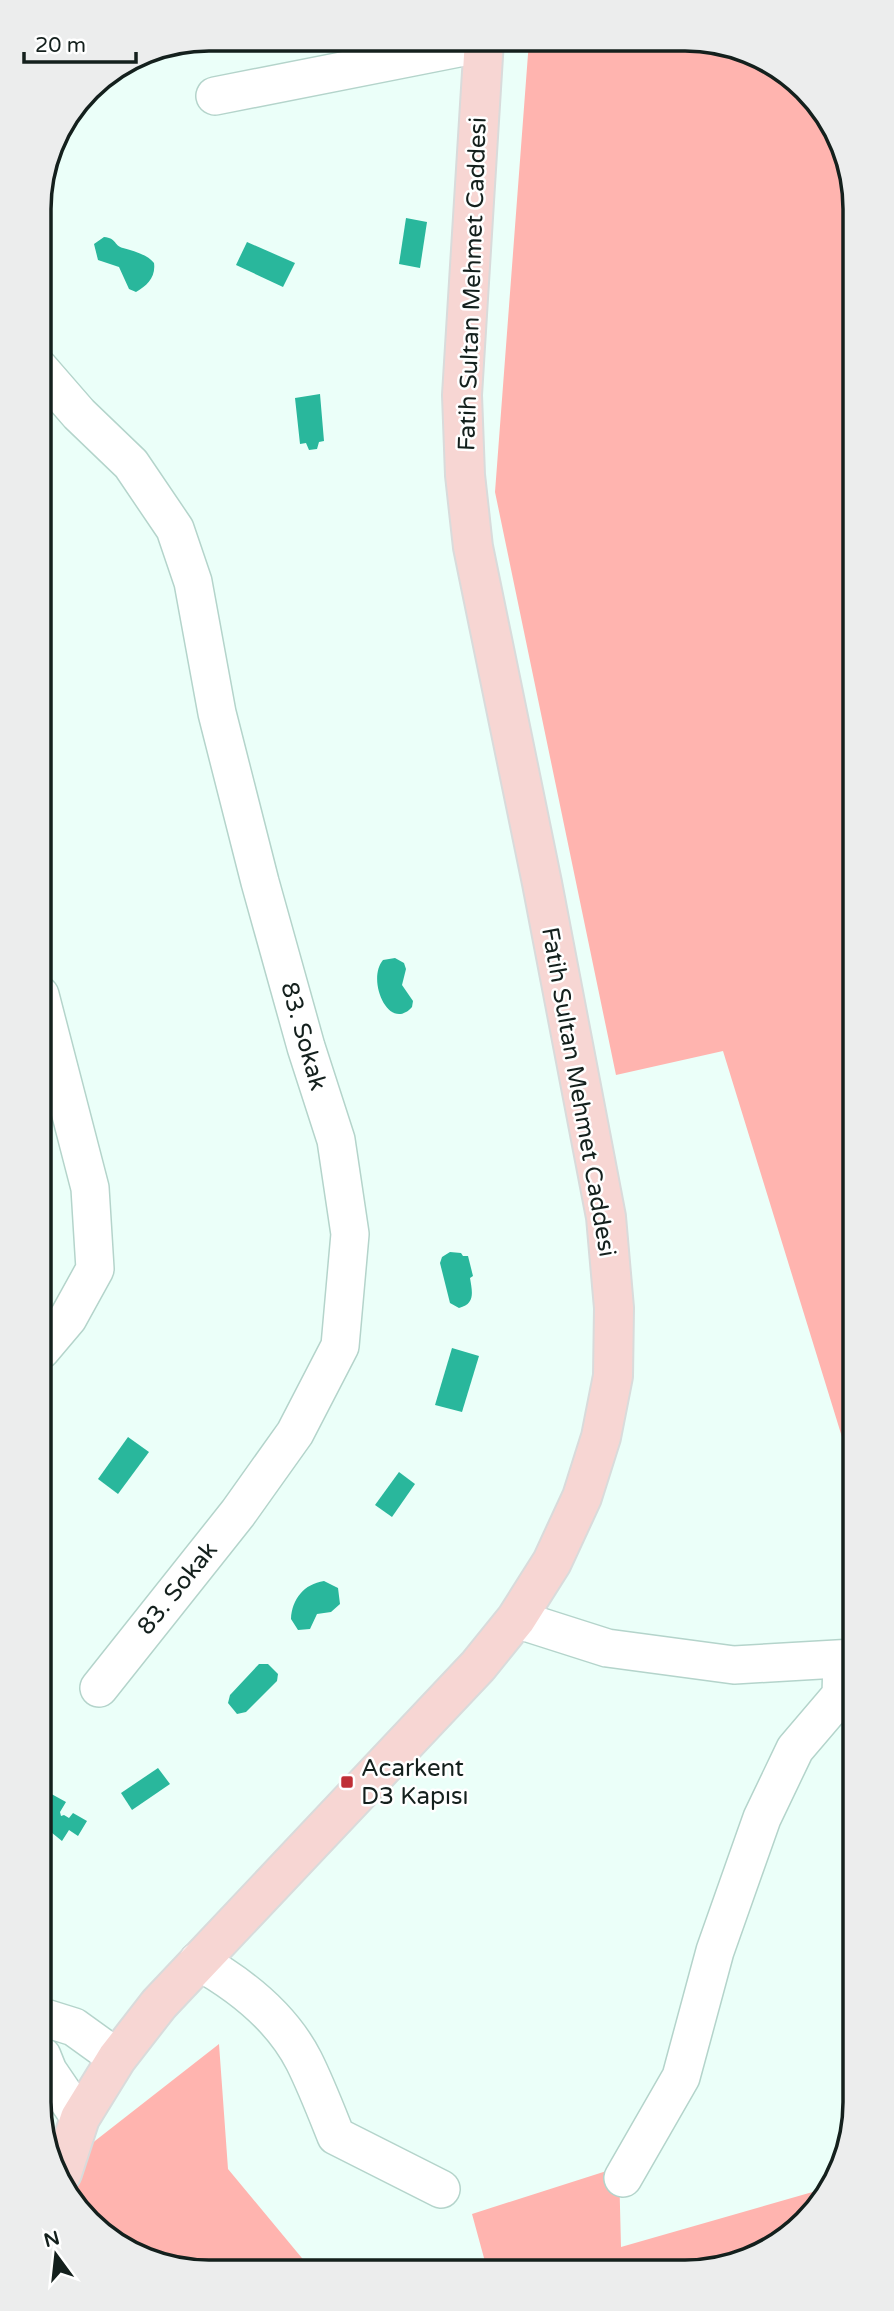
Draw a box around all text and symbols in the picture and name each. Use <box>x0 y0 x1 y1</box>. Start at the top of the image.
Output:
scale bar <box>24 21 136 65</box>
text: 20 m <box>35 33 86 58</box>
street label: Fatih Sultan Mehmet Caddesi <box>452 116 493 452</box>
street label: Fatih Sultan Mehmet Caddesi <box>535 925 622 1259</box>
street label: 83. Sokak <box>274 979 333 1094</box>
street label: 83. Sokak <box>131 1536 224 1641</box>
place label: Acarkent D3 Kapısı <box>361 1754 469 1811</box>
marker: Acarkent D3 Kapısı <box>339 1774 355 1790</box>
north arrow <box>21 2220 91 2290</box>
text: N <box>42 2227 62 2252</box>

